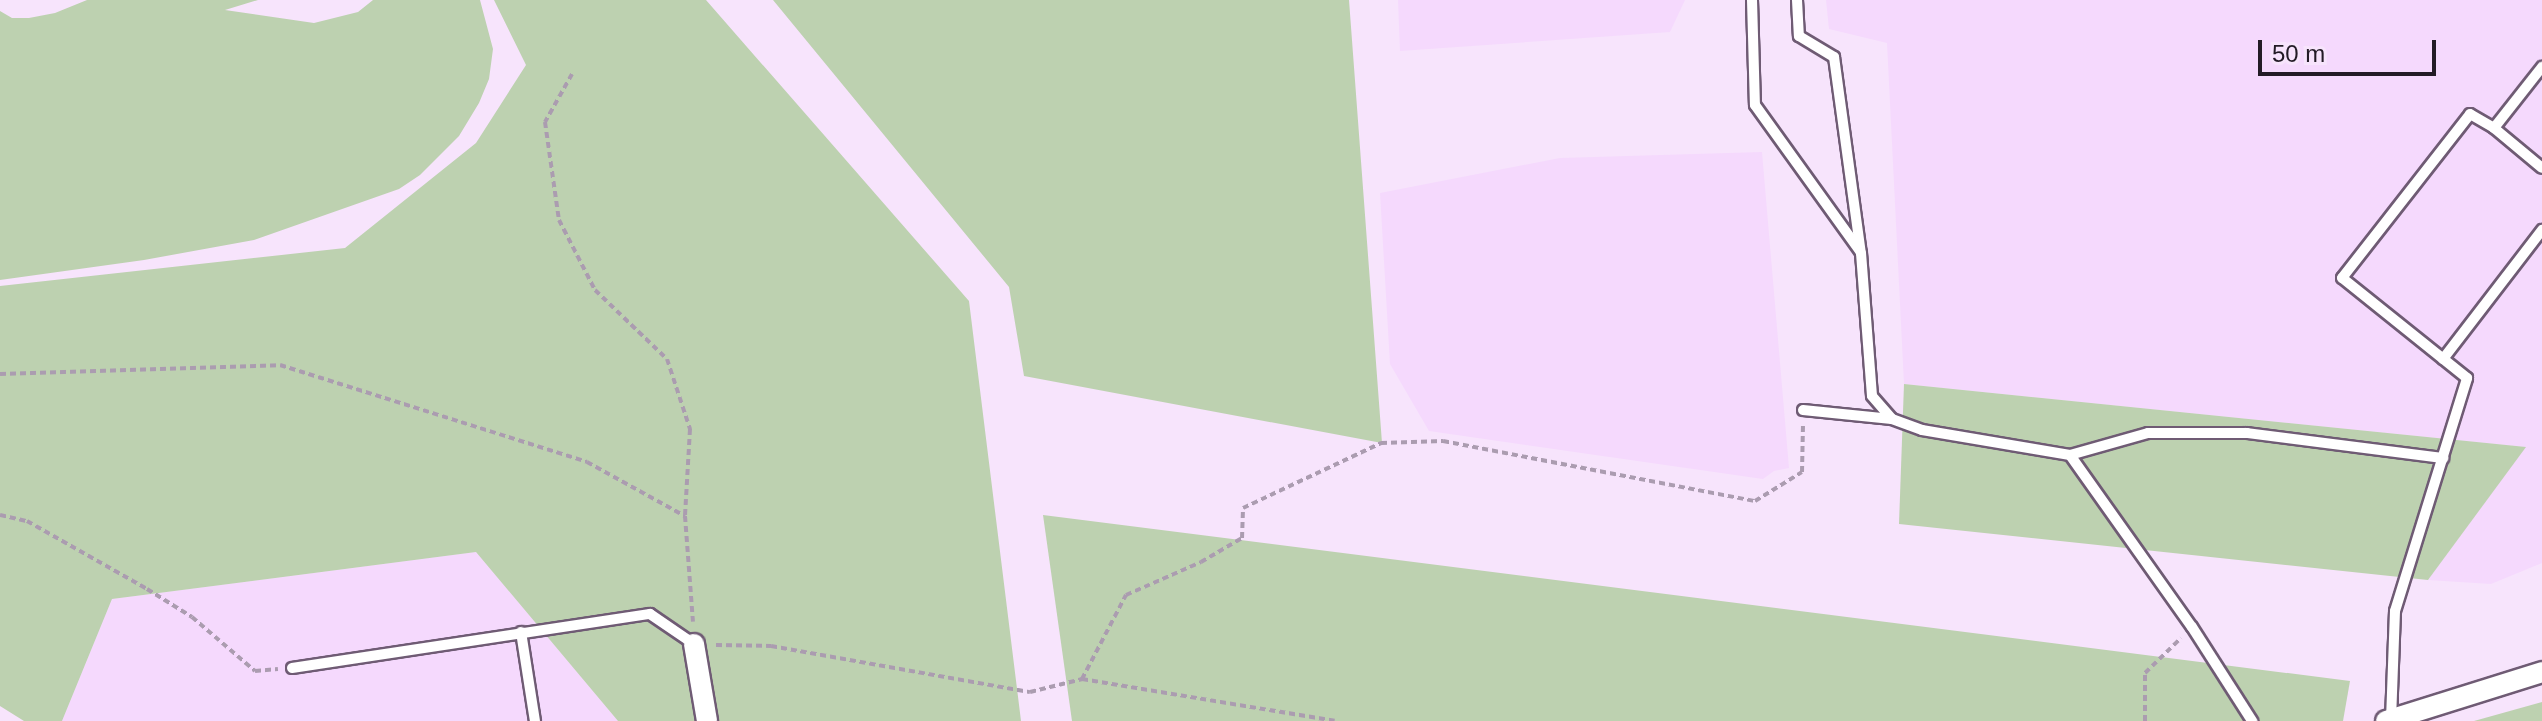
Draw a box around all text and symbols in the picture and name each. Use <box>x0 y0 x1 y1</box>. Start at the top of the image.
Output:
scale bar <box>2262 24 2440 74</box>
text: 50 m <box>2272 40 2325 67</box>

